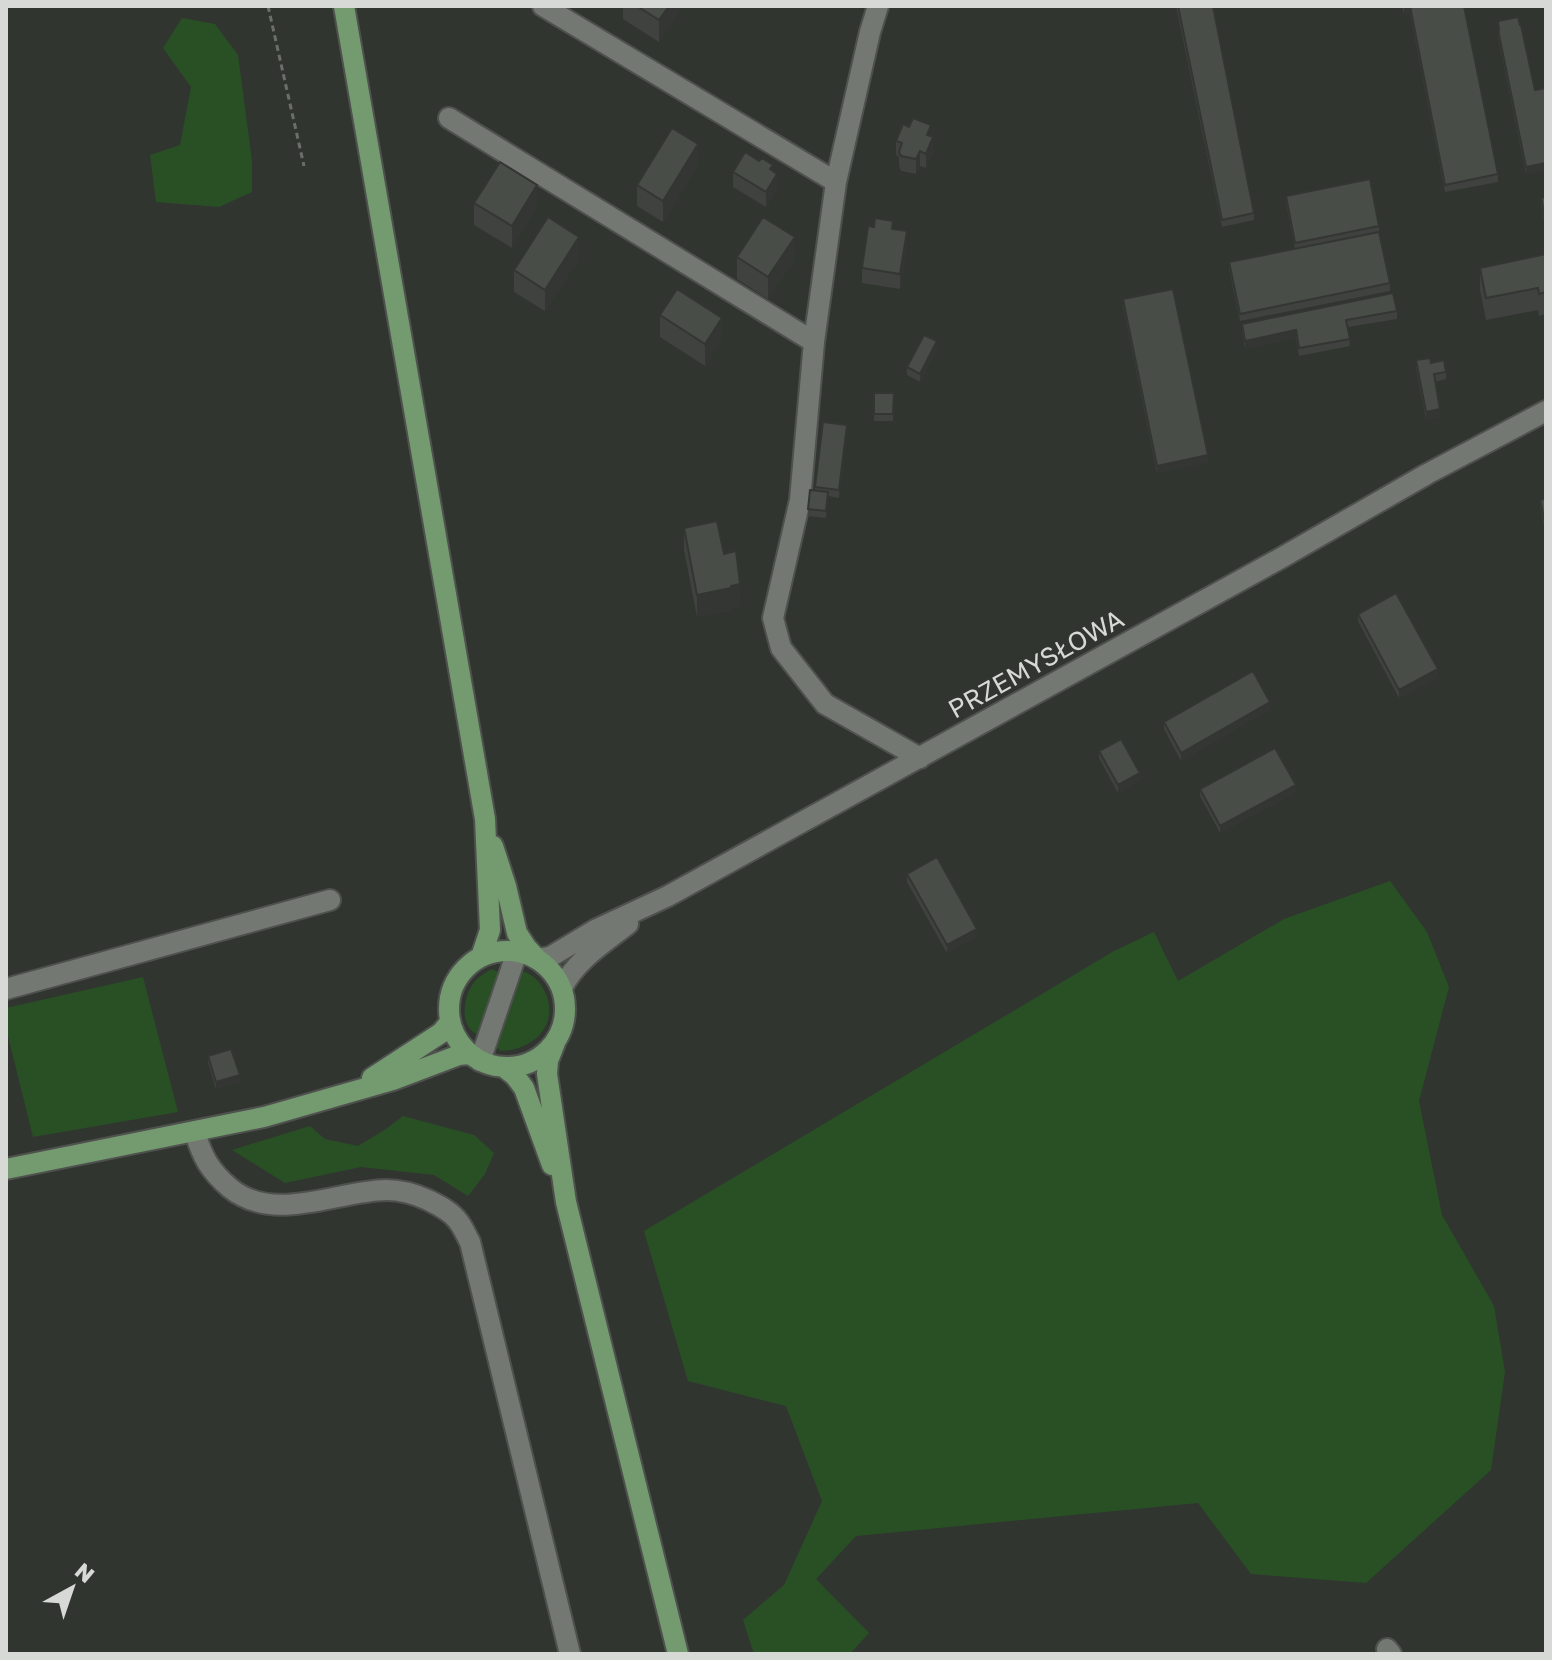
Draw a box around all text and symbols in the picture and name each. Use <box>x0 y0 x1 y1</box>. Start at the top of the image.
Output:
street label: PRZEMYSŁOWA <box>943 603 1129 725</box>
north arrow <box>32 1548 112 1628</box>
text: N <box>70 1557 100 1588</box>

